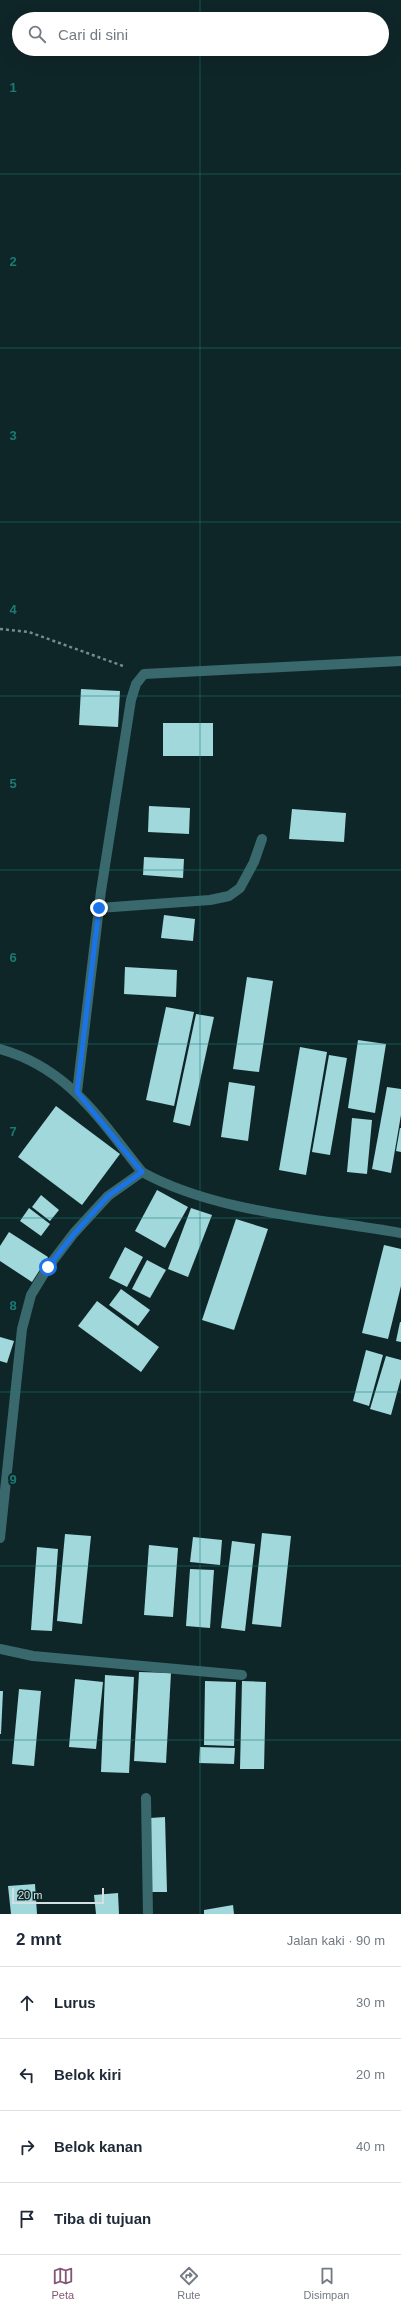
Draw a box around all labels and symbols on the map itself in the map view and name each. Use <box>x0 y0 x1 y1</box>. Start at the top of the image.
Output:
text: 1 <box>9 80 17 95</box>
text: 2 <box>9 254 17 269</box>
text: 3 <box>9 428 17 443</box>
text: 4 <box>9 602 17 617</box>
text: 5 <box>9 776 17 791</box>
route end <box>90 899 108 917</box>
text: 6 <box>9 950 17 965</box>
text: 7 <box>9 1124 17 1139</box>
route start <box>39 1258 57 1276</box>
text: 8 <box>9 1298 17 1313</box>
text: 9 <box>9 1472 17 1487</box>
scale bar <box>12 1886 104 1905</box>

